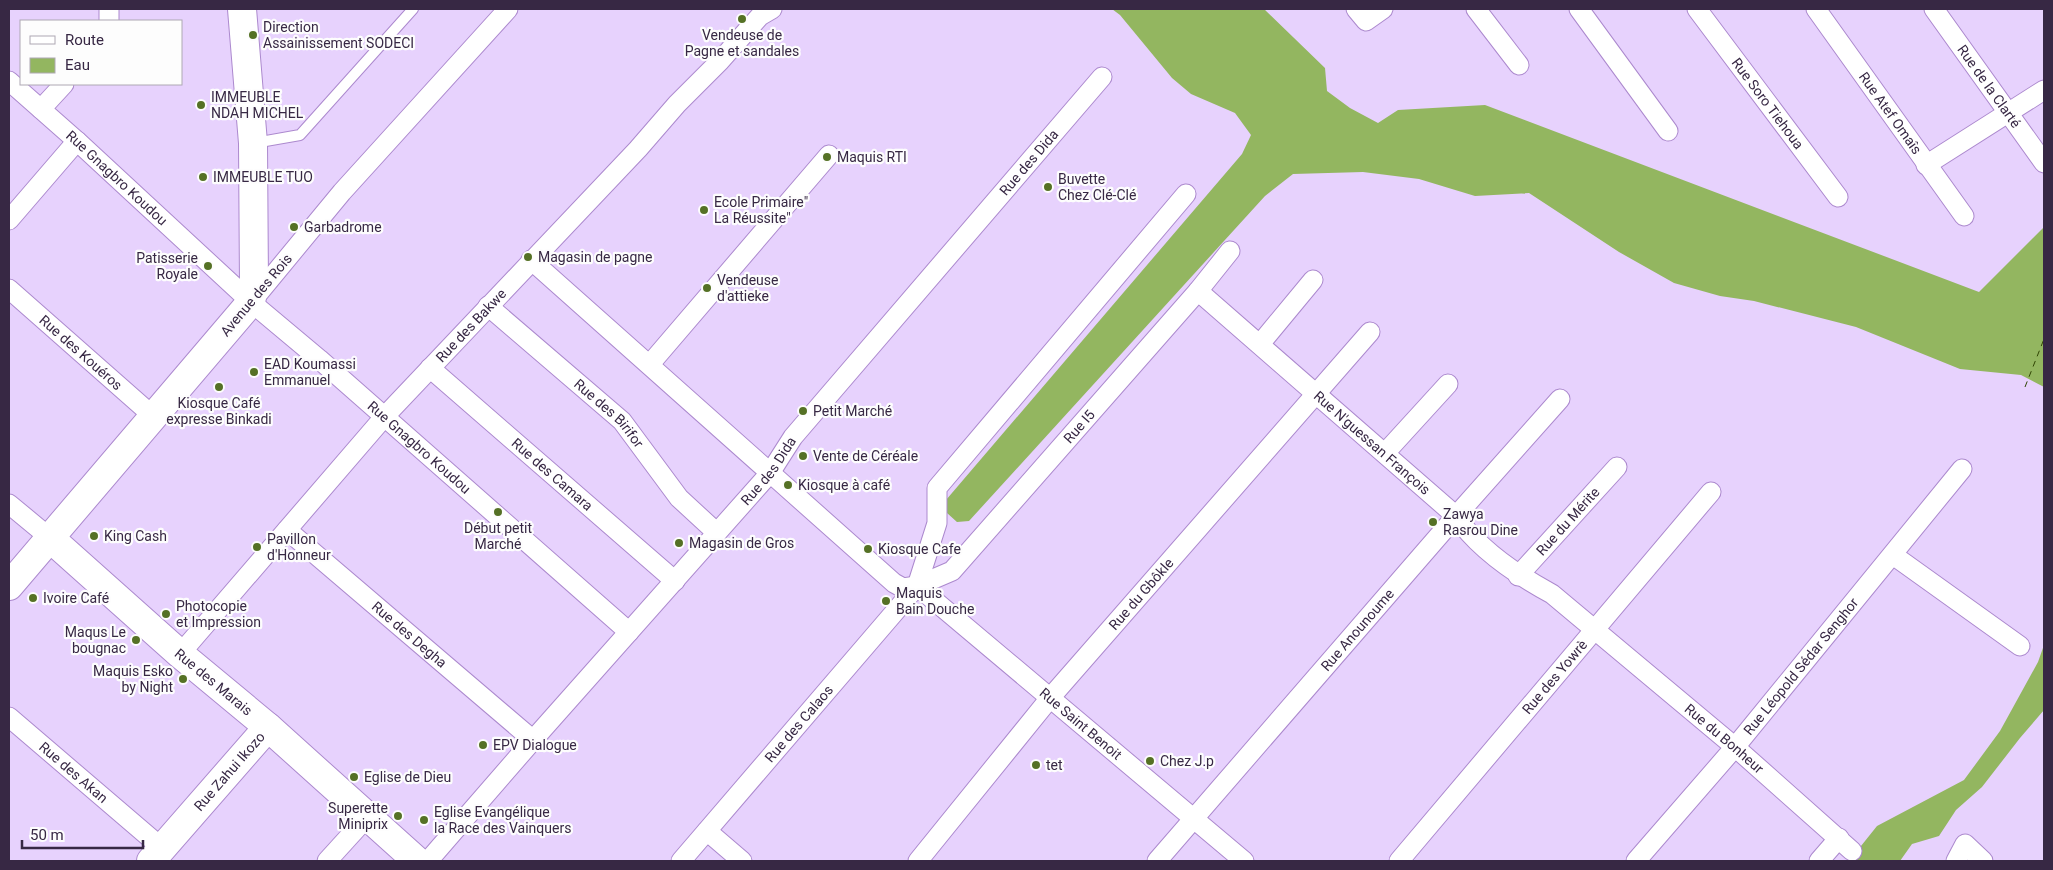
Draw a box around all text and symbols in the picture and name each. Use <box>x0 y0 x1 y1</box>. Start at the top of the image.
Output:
marker: Vendeuse de Pagne et sandales <box>736 13 748 25</box>
place label: Direction Assainissement SODECI <box>263 19 414 51</box>
legend <box>20 20 182 85</box>
place label: Vendeuse de Pagne et sandales <box>685 27 799 59</box>
marker: Direction Assainissement SODECI <box>247 29 259 41</box>
text: Route <box>65 31 104 49</box>
street label: Rue de la Clarté <box>1954 42 2024 131</box>
street label: Rue Soro Tiehoua <box>1729 55 1807 152</box>
text: Eau <box>65 56 90 74</box>
street label: Rue Atef Omaîs <box>1856 69 1925 157</box>
place label: IMMEUBLE NDAH MICHEL <box>211 89 304 121</box>
marker: IMMEUBLE NDAH MICHEL <box>195 99 207 111</box>
street label: Rue des Dida <box>996 126 1061 198</box>
street label: Rue Gnagbro Koudou <box>63 127 171 229</box>
place label: Maquis RTI <box>837 149 907 165</box>
marker: Maquis RTI <box>821 151 833 163</box>
place label: IMMEUBLE TUO <box>213 169 313 185</box>
marker: IMMEUBLE TUO <box>197 171 209 183</box>
place label: Buvette Chez Clé-Clé <box>1058 171 1136 203</box>
marker: Buvette Chez Clé-Clé <box>1042 181 1054 193</box>
place label: Ecole Primaire" La Réussite" <box>714 194 808 226</box>
marker: Ecole Primaire" La Réussite" <box>698 204 710 216</box>
place label: Garbadrome <box>304 219 382 235</box>
marker: Garbadrome <box>288 221 300 233</box>
place label: Magasin de pagne <box>538 249 652 265</box>
place label: Patisserie Royale <box>136 250 198 282</box>
street label: Avenue des Rois <box>217 251 295 339</box>
marker: Magasin de pagne <box>522 251 534 263</box>
marker: Patisserie Royale <box>202 260 214 272</box>
place label: Vendeuse d'attieke <box>717 272 778 304</box>
marker: Vendeuse d'attieke <box>701 282 713 294</box>
street label: Rue des Bakwe <box>432 285 509 365</box>
street label: Rue des Kouéros <box>36 312 126 393</box>
place label: EAD Koumassi Emmanuel <box>264 356 356 388</box>
marker: EAD Koumassi Emmanuel <box>248 366 260 378</box>
street label: Rue des Birifor <box>571 376 647 451</box>
marker: Kiosque Café expresse Binkadi <box>213 381 225 393</box>
street label: Rue N'guessan François <box>1311 388 1434 498</box>
place label: Kiosque Café expresse Binkadi <box>166 395 272 427</box>
street label: Rue Gnagbro Koudou <box>364 398 474 497</box>
place label: Petit Marché <box>813 403 892 419</box>
marker: Petit Marché <box>797 405 809 417</box>
street label: Rue I5 <box>1060 406 1098 446</box>
street label: Rue des Dida <box>737 434 799 508</box>
street label: Rue des Camara <box>508 435 596 514</box>
place label: Vente de Céréale <box>813 448 918 464</box>
marker: Vente de Céréale <box>797 450 809 462</box>
place label: Kiosque à café <box>798 477 890 493</box>
marker: Kiosque à café <box>782 479 794 491</box>
street label: Rue du Mérite <box>1533 484 1603 559</box>
marker: Début petit Marché <box>492 506 504 518</box>
place label: Zawya Rasrou Dine <box>1443 506 1518 538</box>
marker: Zawya Rasrou Dine <box>1427 516 1439 528</box>
place label: Début petit Marché <box>464 520 532 552</box>
place label: King Cash <box>104 528 167 544</box>
marker: King Cash <box>88 530 100 542</box>
place label: Pavillon d'Honneur <box>267 531 331 563</box>
place label: Magasin de Gros <box>689 535 794 551</box>
marker: Magasin de Gros <box>673 537 685 549</box>
marker: Pavillon d'Honneur <box>251 541 263 553</box>
place label: Kiosque Cafe <box>878 541 961 557</box>
marker: Kiosque Cafe <box>862 543 874 555</box>
street label: Rue du Gbôkle <box>1105 555 1177 633</box>
place label: Maquis Bain Douche <box>896 585 974 617</box>
street label: Rue Anounoume <box>1318 586 1397 674</box>
place label: Ivoire Café <box>43 590 109 606</box>
marker: Ivoire Café <box>27 592 39 604</box>
street label: Rue Léopold Sédar Senghor <box>1740 594 1862 738</box>
marker: Maquis Bain Douche <box>880 595 892 607</box>
place label: Photocopie et Impression <box>176 598 261 630</box>
street label: Rue des Degha <box>369 598 450 671</box>
marker: Photocopie et Impression <box>160 608 172 620</box>
place label: Maqus Le bougnac <box>65 624 126 656</box>
marker: Maqus Le bougnac <box>130 634 142 646</box>
street label: Rue des Yowrè <box>1519 637 1590 717</box>
street label: Rue des Marais <box>172 645 256 719</box>
place label: Maquis Esko by Night <box>93 663 173 695</box>
marker: Maquis Esko by Night <box>177 673 189 685</box>
street label: Rue des Calaos <box>761 682 836 765</box>
street label: Rue Saint Benoit <box>1036 685 1125 763</box>
street label: Rue du Bonheur <box>1682 701 1767 777</box>
street label: Rue Zahui Ikozo <box>191 729 268 814</box>
place label: EPV Dialogue <box>493 737 577 753</box>
street label: Rue des Akan <box>36 739 111 806</box>
marker: EPV Dialogue <box>477 739 489 751</box>
place label: Chez J.p <box>1160 753 1214 769</box>
marker: Chez J.p <box>1144 755 1156 767</box>
place label: tet <box>1046 757 1063 773</box>
marker: tet <box>1030 759 1042 771</box>
place label: Eglise de Dieu <box>364 769 451 785</box>
marker: Eglise de Dieu <box>348 771 360 783</box>
place label: Superette Miniprix <box>328 800 388 832</box>
place label: Eglise Evangélique la Race des Vainquers <box>434 804 571 836</box>
marker: Superette Miniprix <box>392 810 404 822</box>
marker: Eglise Evangélique la Race des Vainquers <box>418 814 430 826</box>
scale bar <box>22 818 144 850</box>
text: 50 m <box>30 826 64 844</box>

